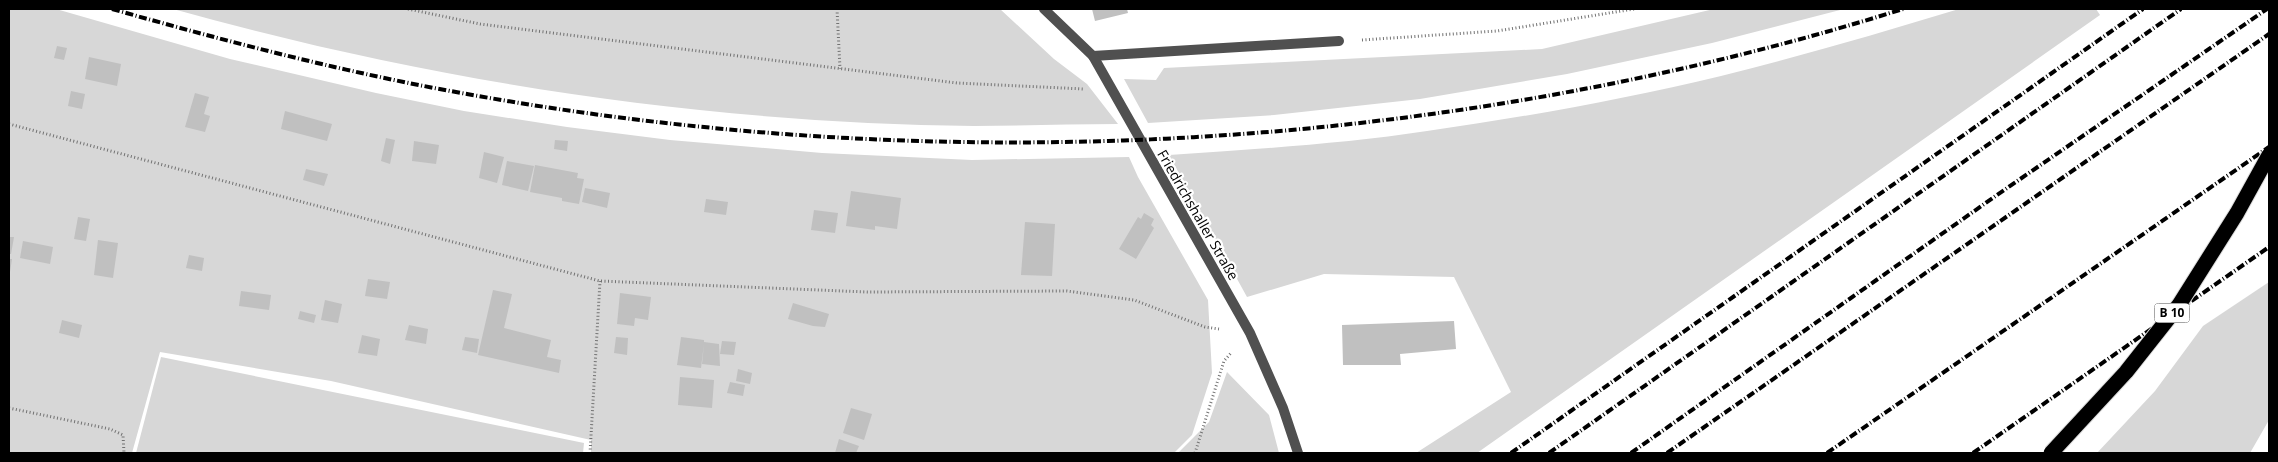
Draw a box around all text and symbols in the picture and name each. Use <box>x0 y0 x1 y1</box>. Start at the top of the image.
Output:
street label: Friedrichshaller Straße <box>1153 146 1244 283</box>
road number: B 10 <box>2154 304 2190 322</box>

